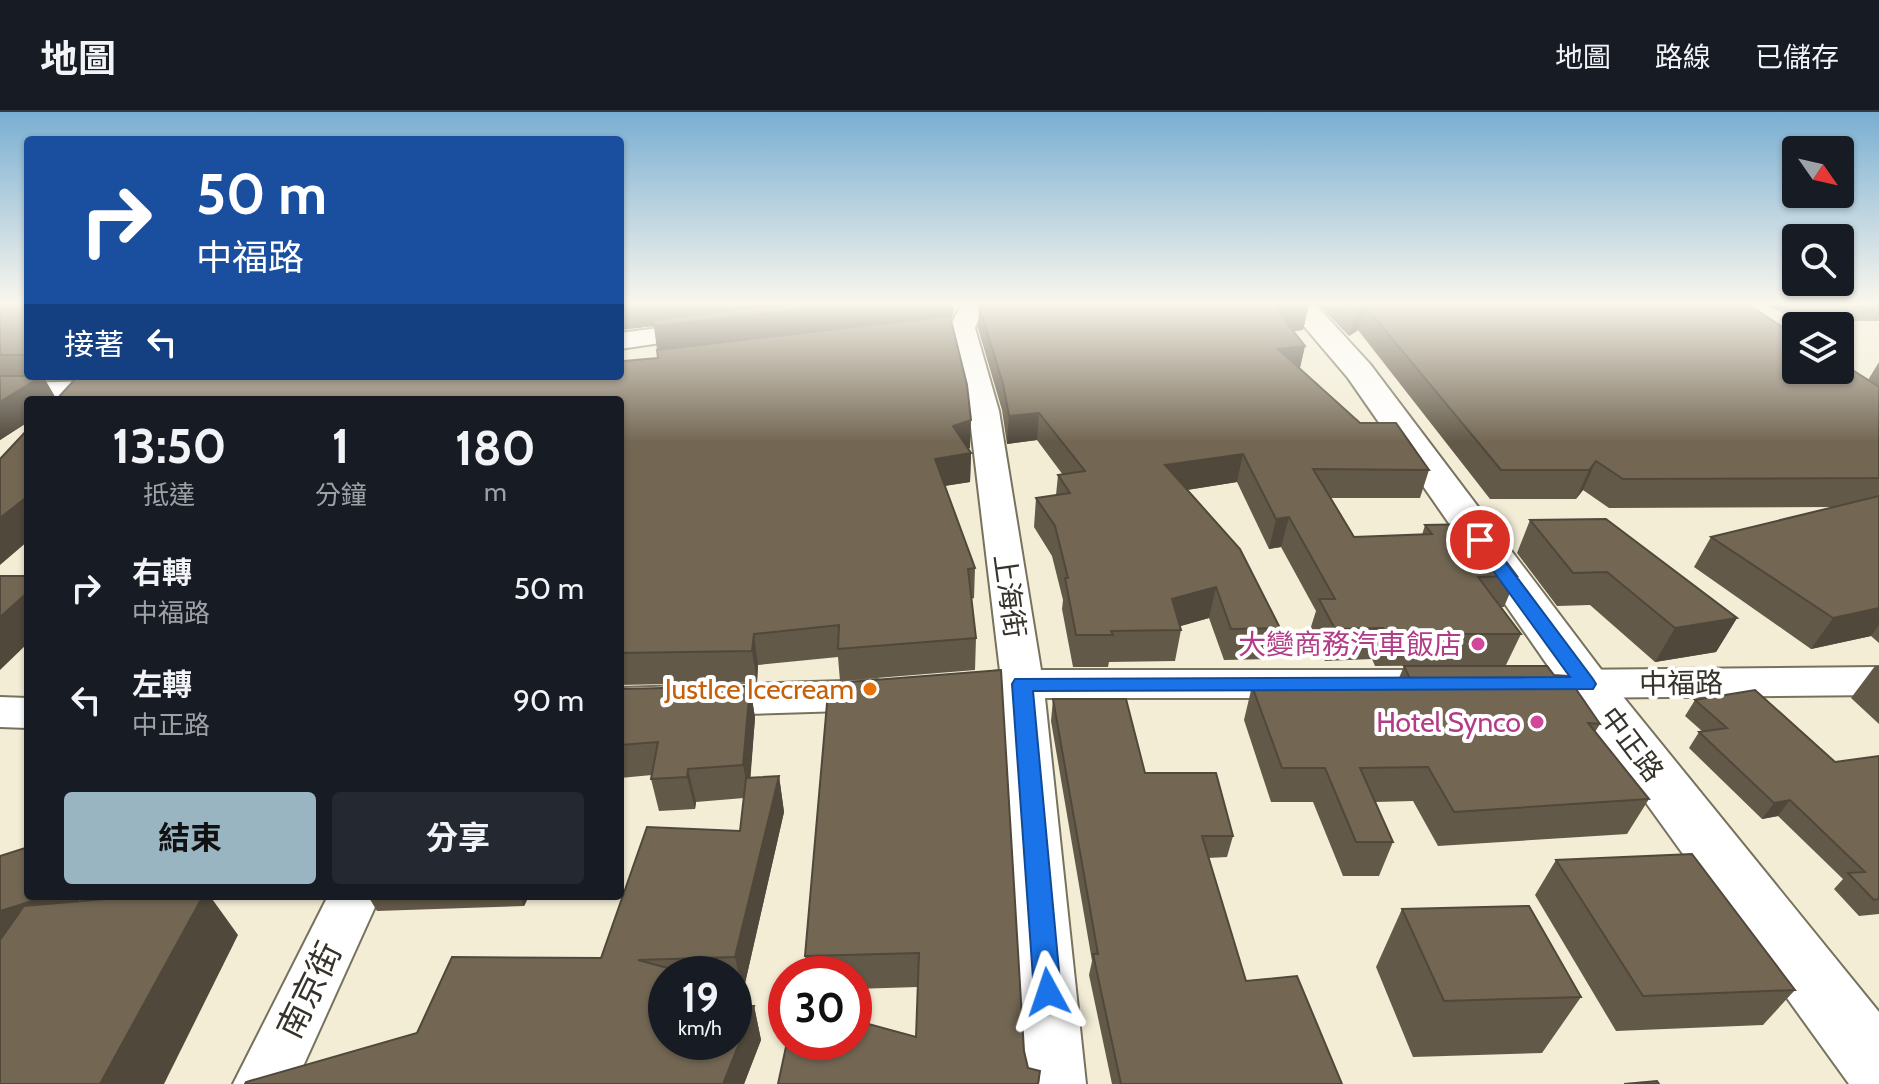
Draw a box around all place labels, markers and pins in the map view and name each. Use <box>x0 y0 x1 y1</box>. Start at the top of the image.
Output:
pin <box>1446 506 1514 574</box>
place label: 大變商務汽車飯店 <box>1238 627 1462 661</box>
marker: 大變商務汽車飯店 <box>1469 635 1487 653</box>
place label: JustIce Icecream <box>664 672 854 706</box>
marker: JustIce Icecream <box>861 680 879 698</box>
place label: Hotel Synco <box>1376 705 1521 739</box>
marker: Hotel Synco <box>1528 713 1546 731</box>

